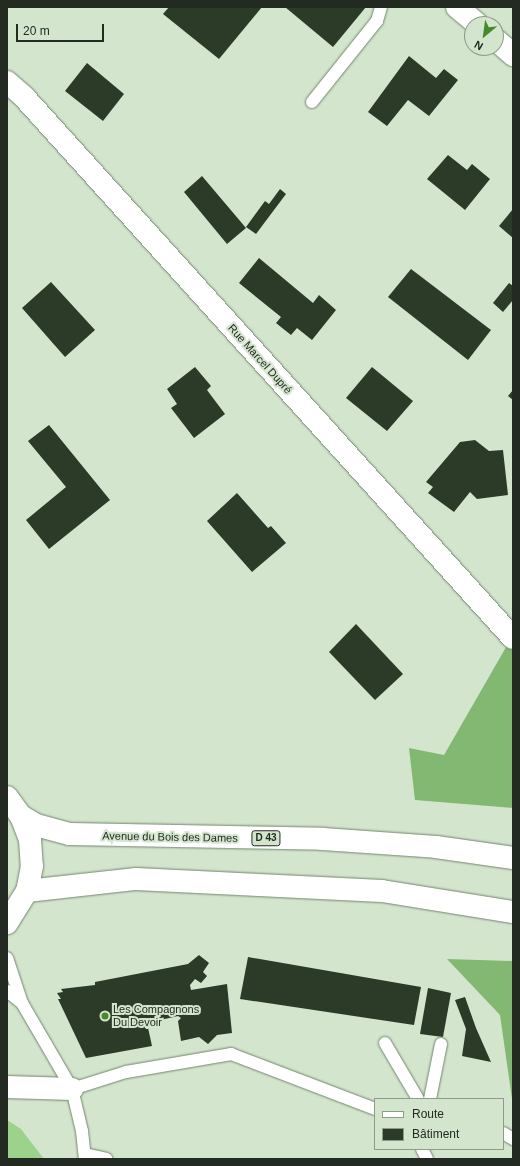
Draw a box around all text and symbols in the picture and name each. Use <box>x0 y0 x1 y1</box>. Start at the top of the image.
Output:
scale bar <box>18 16 106 42</box>
north arrow <box>464 16 504 56</box>
text: 20 m <box>23 24 50 38</box>
text: N <box>472 38 485 53</box>
street label: Rue Marcel Dupré <box>225 321 295 397</box>
street label: Avenue du Bois des Dames <box>102 829 238 845</box>
road number: D 43 <box>251 830 281 846</box>
place label: Les Compagnons Du Devoir <box>113 1003 199 1029</box>
marker: Les Compagnons Du Devoir <box>100 1011 110 1021</box>
legend <box>374 1098 504 1150</box>
text: Route <box>412 1107 444 1121</box>
text: Bâtiment <box>412 1127 459 1141</box>

